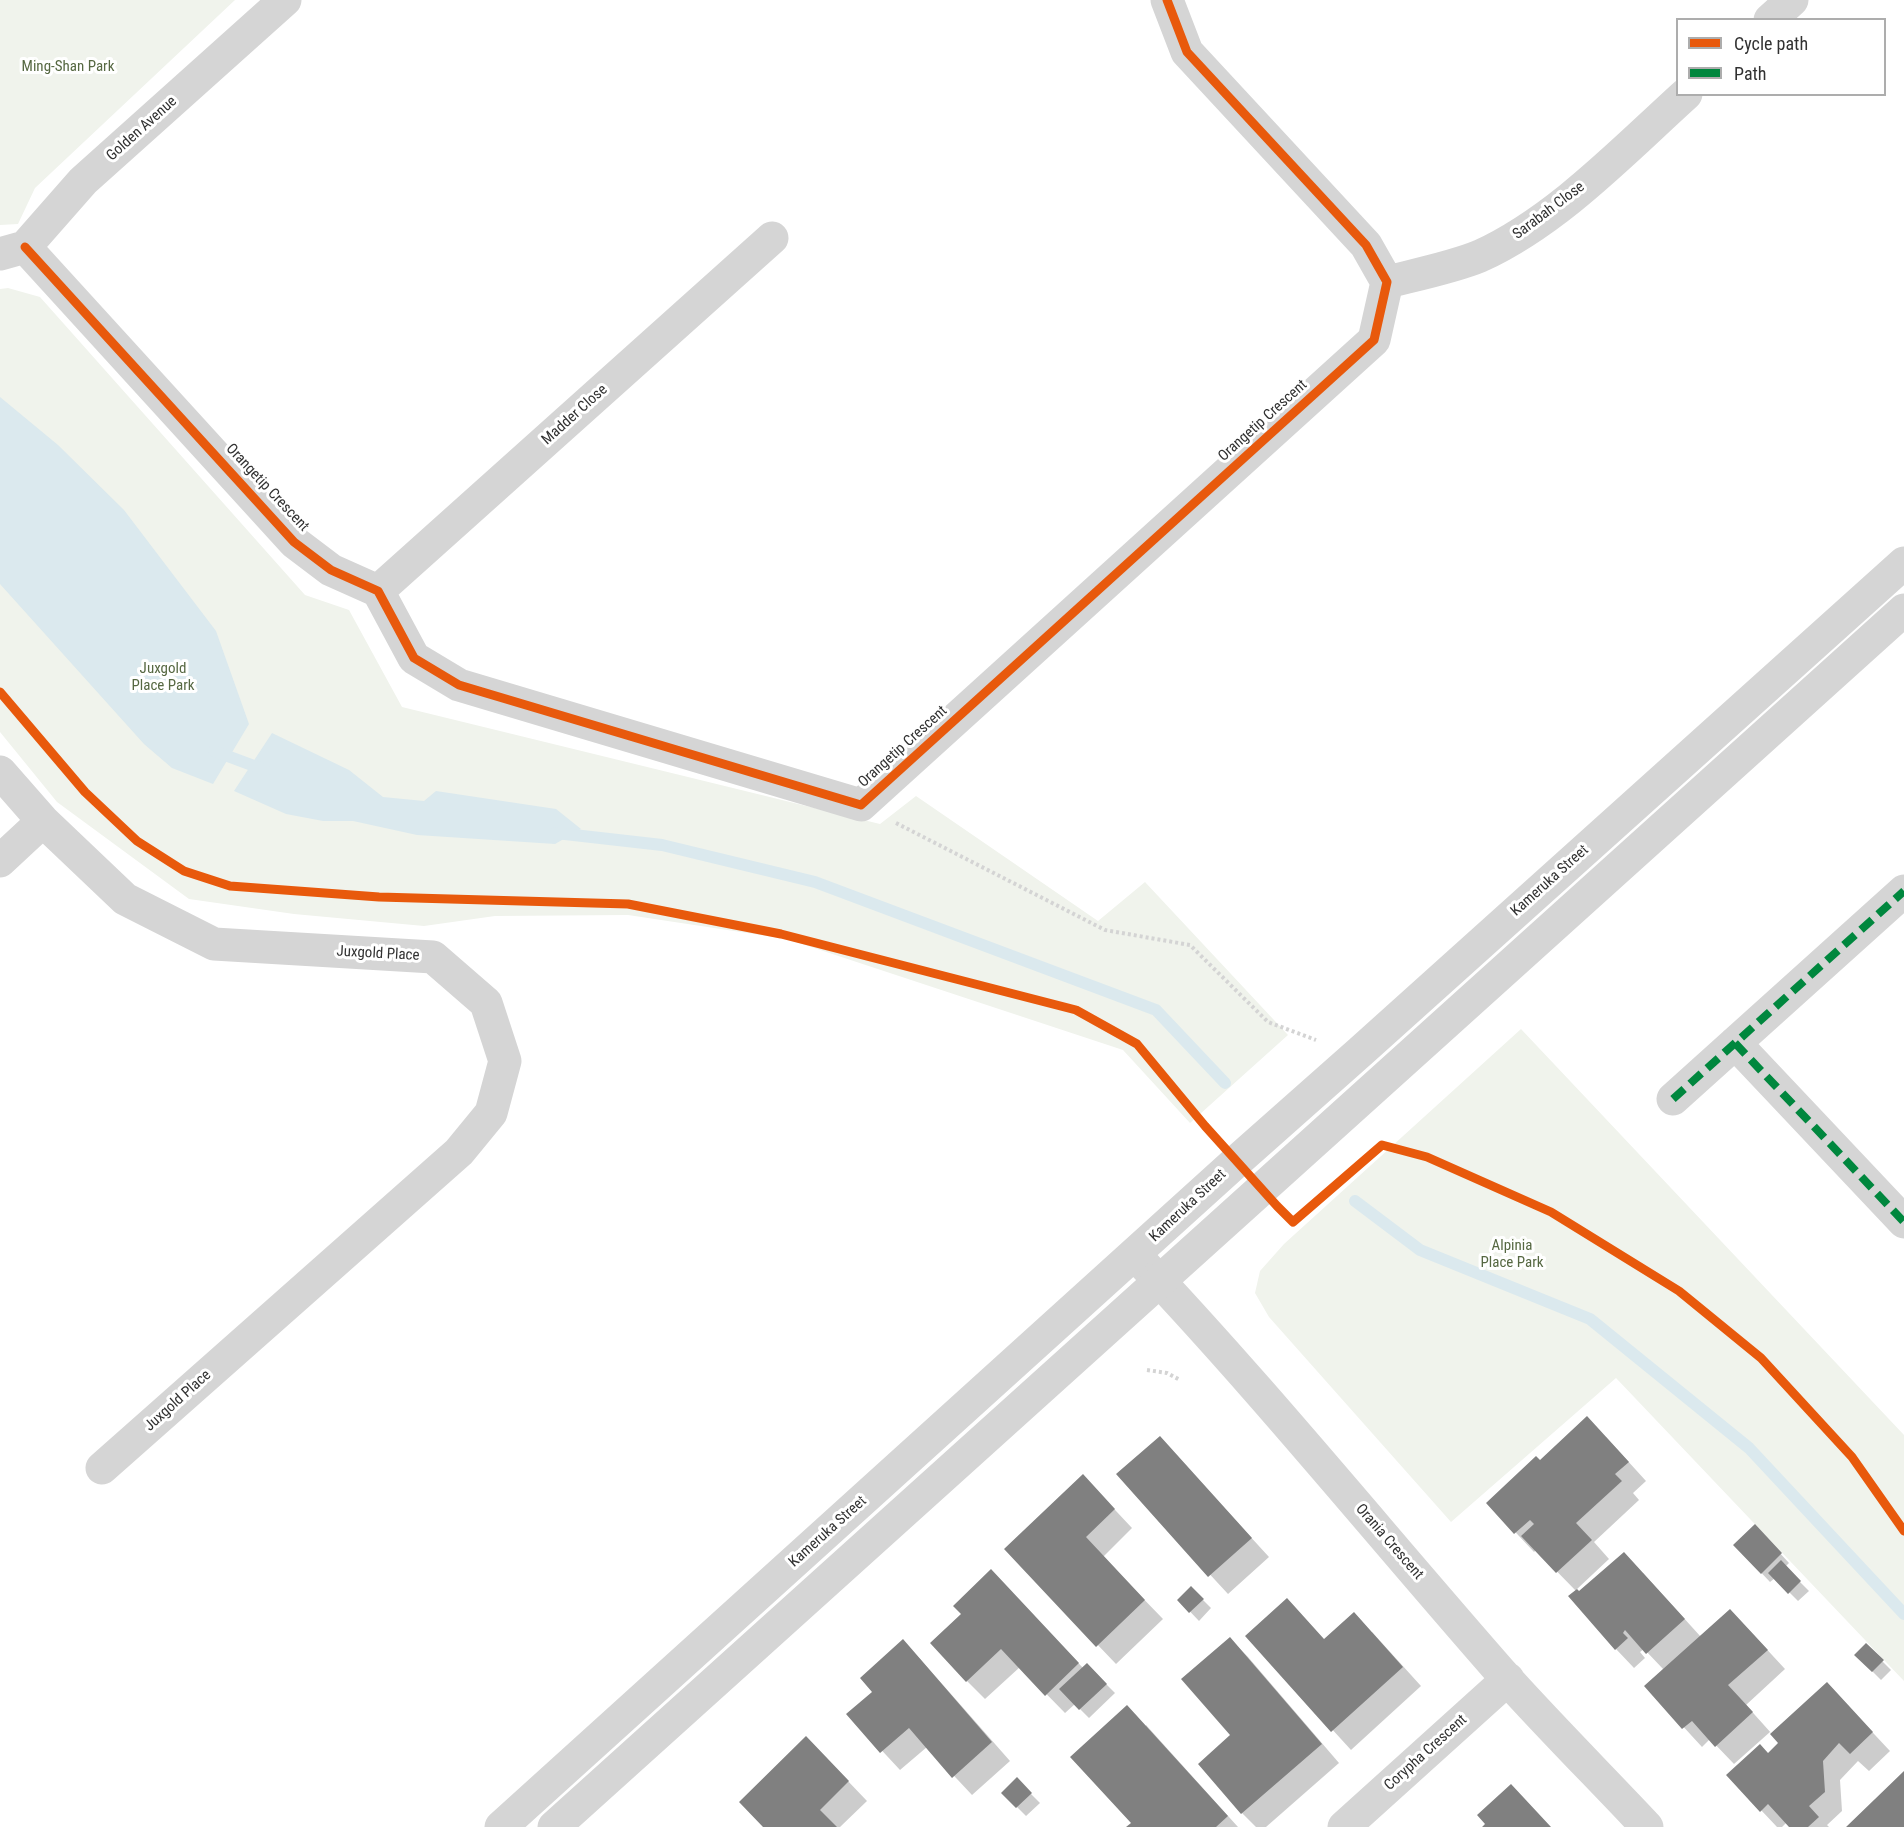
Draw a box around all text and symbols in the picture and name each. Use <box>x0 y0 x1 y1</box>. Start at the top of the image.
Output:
legend <box>1676 18 1886 96</box>
text: Cycle path <box>1734 33 1808 54</box>
park label: Ming-Shan Park <box>22 58 114 76</box>
text: Path <box>1734 63 1767 84</box>
street label: Golden Avenue <box>103 93 181 165</box>
street label: Sarabah Close <box>1510 178 1588 244</box>
street label: Orangetip Crescent <box>1215 376 1311 466</box>
street label: Madder Close <box>539 381 611 449</box>
street label: Orangetip Crescent <box>222 440 312 536</box>
park label: Juxgold Place Park <box>131 660 195 695</box>
street label: Orangetip Crescent <box>855 702 951 792</box>
street label: Kameruka Street <box>1508 842 1592 920</box>
street label: Juxgold Place <box>336 943 420 965</box>
street label: Kameruka Street <box>1146 1166 1230 1246</box>
park label: Alpinia Place Park <box>1480 1237 1544 1272</box>
street label: Juxgold Place <box>141 1367 215 1435</box>
street label: Kameruka Street <box>786 1493 870 1571</box>
street label: Orania Crescent <box>1351 1501 1427 1583</box>
street label: Corypha Crescent <box>1381 1711 1471 1795</box>

